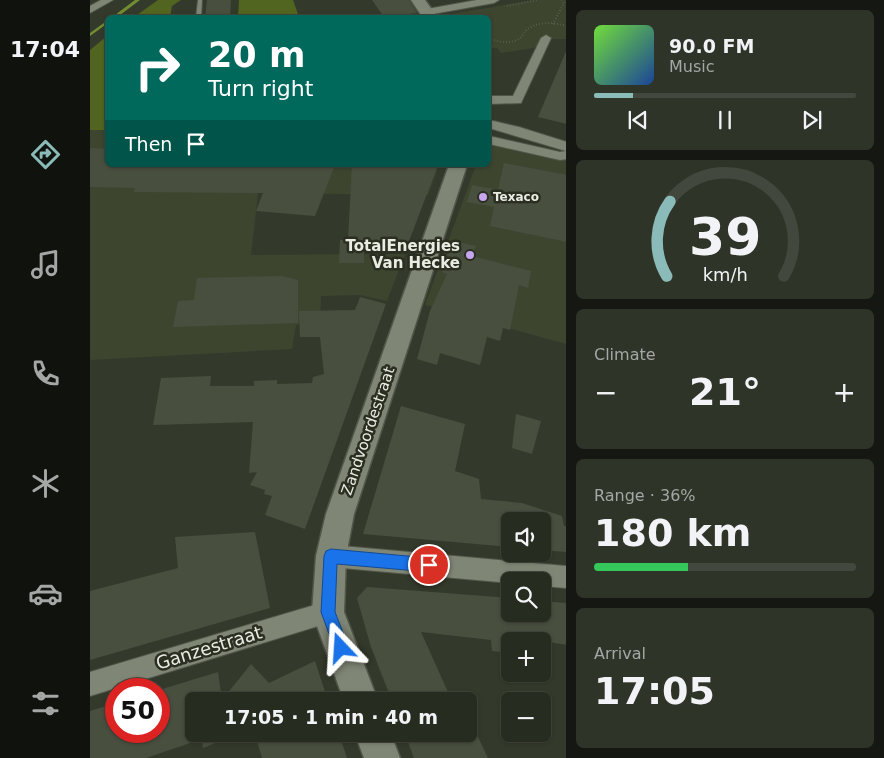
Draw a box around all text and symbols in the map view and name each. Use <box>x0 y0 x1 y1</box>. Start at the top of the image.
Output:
icon: right <box>125 35 190 100</box>
text: 20 m <box>208 35 305 75</box>
text: 90.0 FM <box>669 35 754 57</box>
text: 17:04 <box>10 37 80 62</box>
text: Music <box>669 57 715 76</box>
text: Turn right <box>208 76 313 101</box>
icon: previous <box>624 106 652 134</box>
icon: pause <box>711 106 739 134</box>
icon: next <box>798 106 826 134</box>
icon: arrive <box>182 130 210 158</box>
text: Then <box>125 133 172 155</box>
icon: directions <box>28 137 63 172</box>
place label: Texaco <box>493 190 539 204</box>
marker: Texaco <box>477 191 489 203</box>
text: 39 <box>689 207 761 267</box>
place label: TotalEnergies Van Hecke <box>346 237 460 272</box>
icon: music <box>28 247 63 282</box>
marker: TotalEnergies Van Hecke <box>464 249 476 261</box>
text: km/h <box>702 264 748 285</box>
text: Climate <box>594 345 656 364</box>
icon: phone <box>28 356 63 391</box>
street label: Zandvoordestraat <box>338 364 398 498</box>
text: 21° <box>689 370 761 414</box>
text: − <box>594 376 617 409</box>
text: + <box>833 376 856 409</box>
icon: climate <box>28 466 63 501</box>
text: Range · 36% <box>594 486 696 505</box>
text: 180 km <box>594 511 751 555</box>
map controls <box>501 512 551 742</box>
button: sound <box>501 512 551 562</box>
pin <box>408 544 450 586</box>
icon: arrive <box>415 551 443 579</box>
button: search <box>501 572 551 622</box>
icon: car <box>28 576 63 611</box>
street label: Ganzestraat <box>153 621 264 674</box>
position arrow <box>314 621 366 673</box>
button: + <box>501 632 551 682</box>
text: Arrival <box>594 644 646 663</box>
text: 17:05 <box>594 669 715 713</box>
speed limit sign: 50 <box>105 678 170 743</box>
icon: filters <box>28 686 63 721</box>
button: − <box>501 692 551 742</box>
text: 17:05 · 1 min · 40 m <box>224 706 438 728</box>

